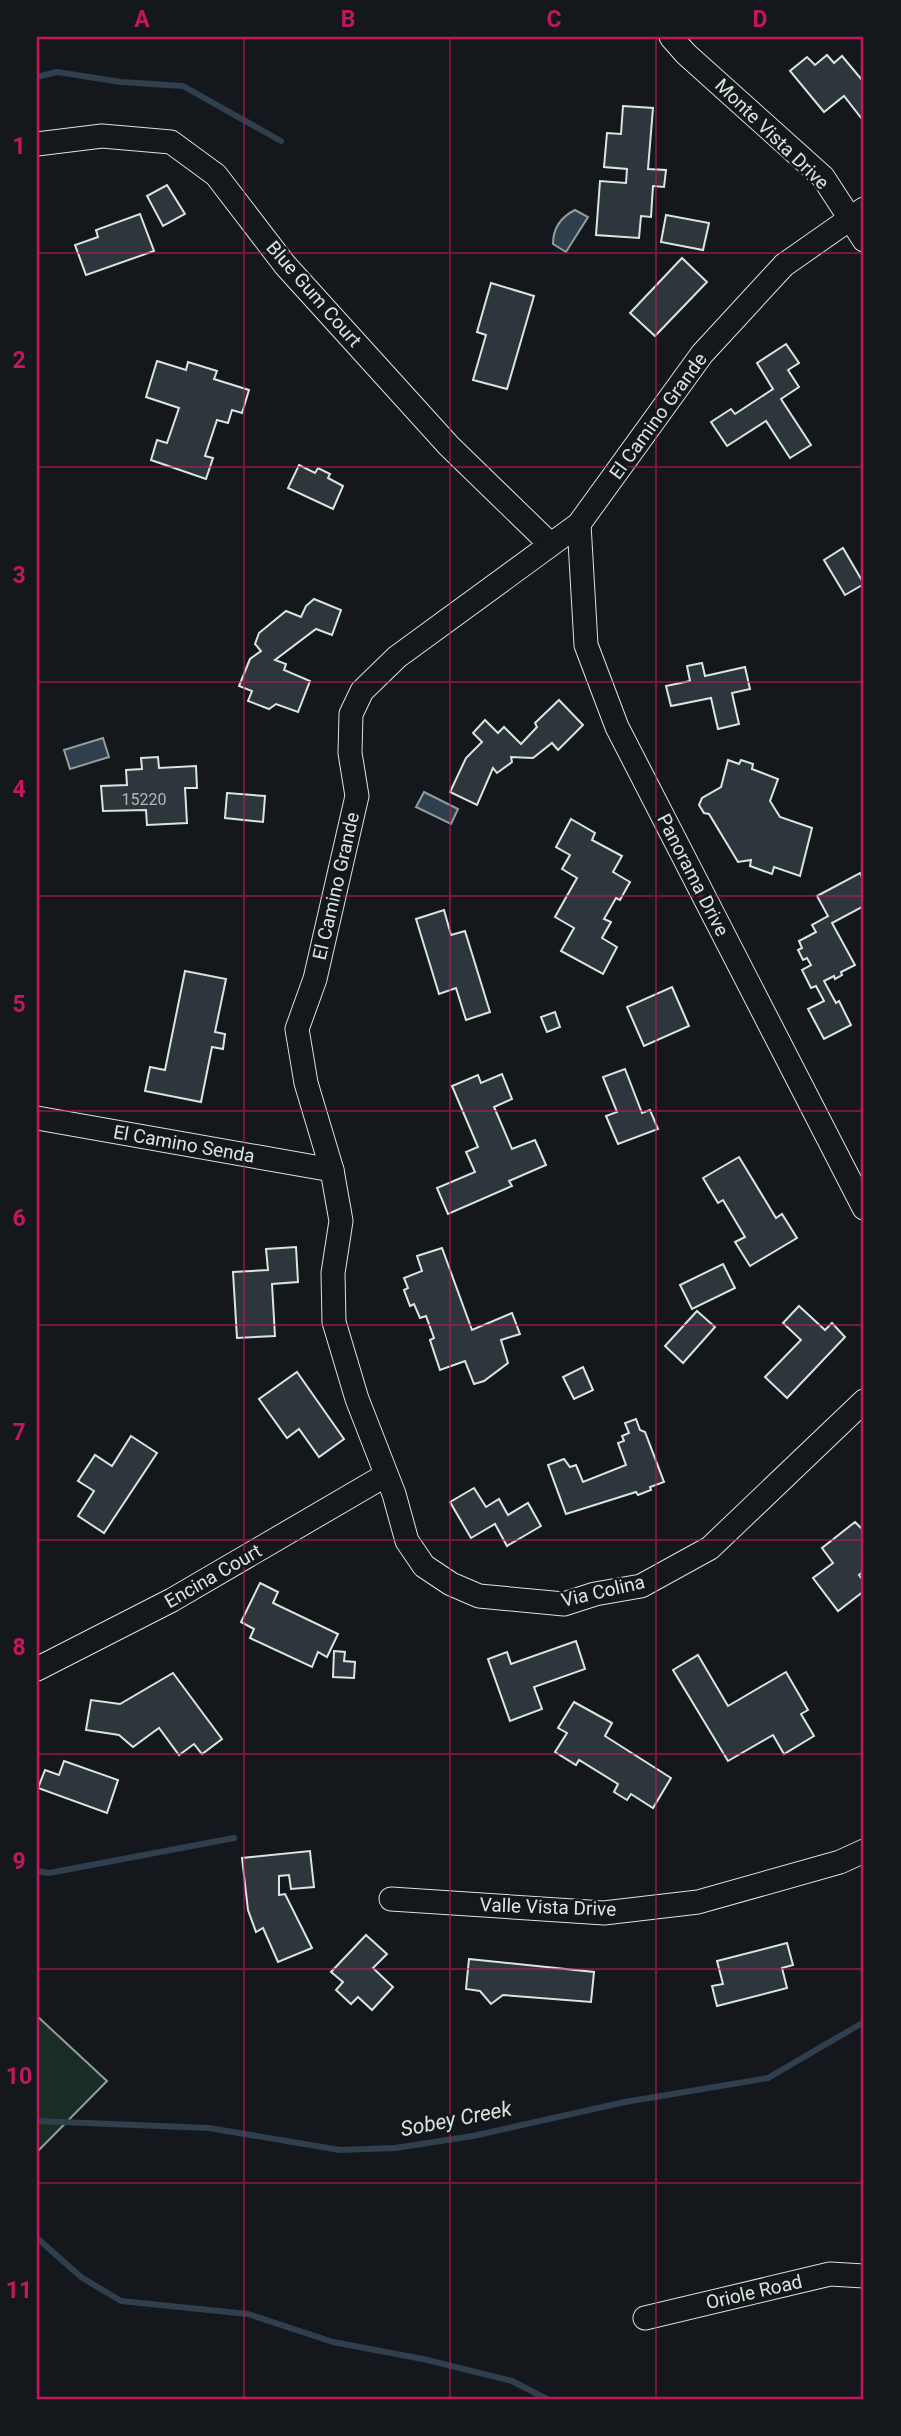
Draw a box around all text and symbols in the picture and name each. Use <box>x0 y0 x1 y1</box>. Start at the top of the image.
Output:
text: A <box>134 6 150 33</box>
text: B <box>341 6 355 33</box>
text: C <box>546 6 562 33</box>
text: D <box>753 6 767 33</box>
street label: Monte Vista Drive <box>710 74 834 194</box>
text: 1 <box>12 133 26 160</box>
street label: Blue Gum Court <box>262 236 366 352</box>
text: 2 <box>12 347 26 374</box>
street label: El Camino Grande <box>604 348 712 484</box>
text: 3 <box>12 562 26 589</box>
text: 4 <box>12 776 26 803</box>
house number: 15220 <box>122 790 166 809</box>
street label: El Camino Grande <box>308 810 364 962</box>
street label: Panorama Drive <box>652 810 734 940</box>
text: 5 <box>12 991 26 1018</box>
street label: El Camino Senda <box>112 1120 256 1168</box>
text: 6 <box>12 1205 26 1232</box>
text: 7 <box>12 1419 26 1446</box>
street label: Encina Court <box>160 1539 266 1613</box>
street label: Via Colina <box>559 1570 647 1612</box>
text: 8 <box>12 1634 26 1661</box>
text: 9 <box>12 1848 26 1875</box>
street label: Valle Vista Drive <box>479 1893 617 1921</box>
text: 10 <box>6 2063 32 2090</box>
water label: Sobey Creek <box>398 2096 514 2142</box>
street label: Oriole Road <box>704 2270 804 2314</box>
text: 11 <box>6 2277 32 2304</box>

